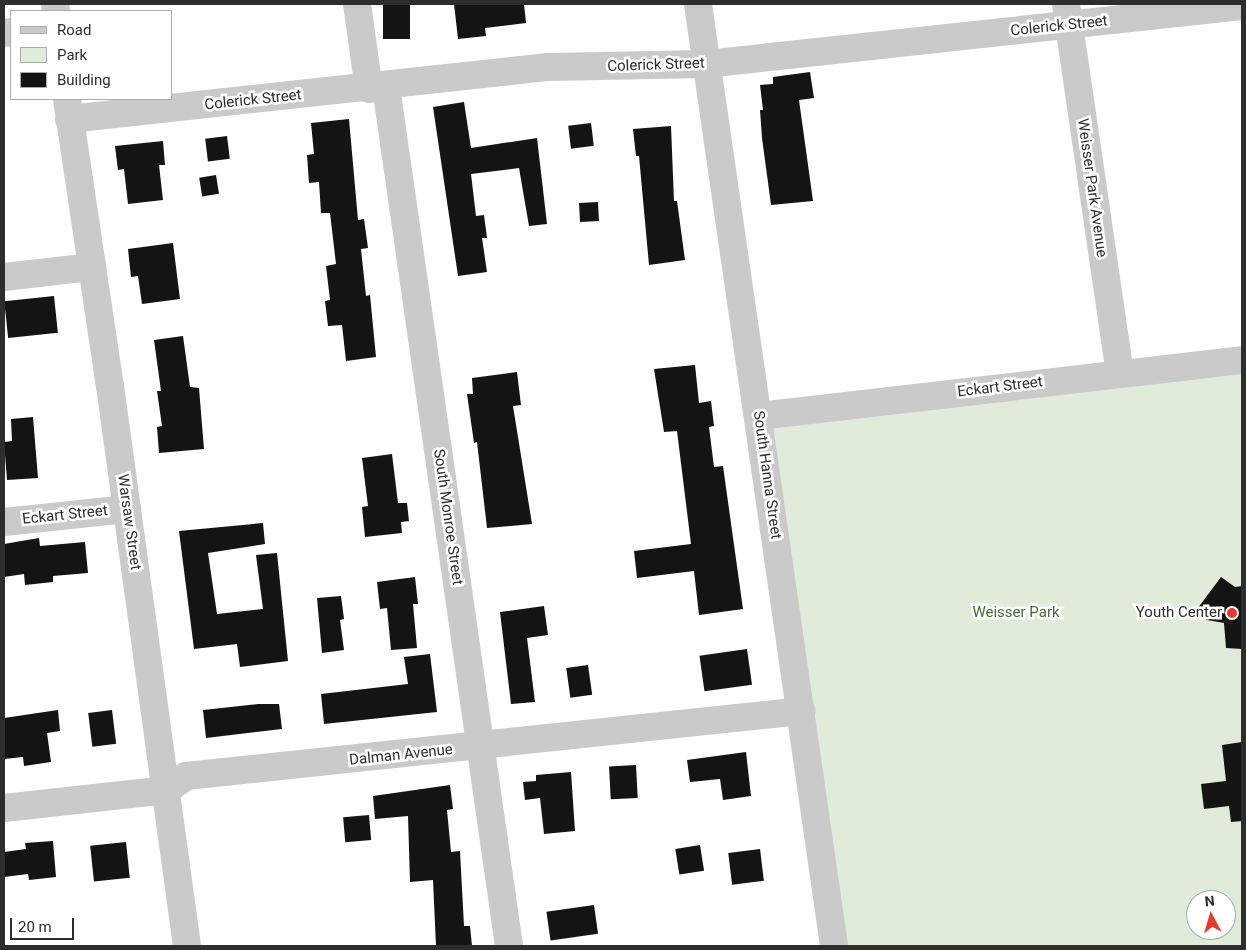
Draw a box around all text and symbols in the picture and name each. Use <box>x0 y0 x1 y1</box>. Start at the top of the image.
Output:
legend <box>10 10 172 100</box>
street label: Colerick Street <box>1010 12 1108 40</box>
text: Road <box>57 21 91 39</box>
text: Park <box>57 46 87 64</box>
street label: Colerick Street <box>607 54 705 76</box>
text: Building <box>57 71 111 89</box>
street label: Colerick Street <box>204 86 302 114</box>
street label: Weisser Park Avenue <box>1073 117 1111 259</box>
street label: Eckart Street <box>956 373 1044 401</box>
street label: South Hanna Street <box>749 410 785 540</box>
street label: South Monroe Street <box>430 448 466 586</box>
street label: Warsaw Street <box>113 473 145 571</box>
street label: Eckart Street <box>21 502 109 528</box>
park label: Weisser Park <box>972 604 1060 622</box>
place label: Youth Center <box>1136 604 1222 622</box>
marker: Youth Center <box>1226 607 1238 619</box>
street label: Dalman Avenue <box>348 741 454 769</box>
north arrow <box>1186 890 1236 940</box>
text: N <box>1204 893 1215 910</box>
scale bar <box>12 908 76 940</box>
text: 20 m <box>18 918 52 936</box>

